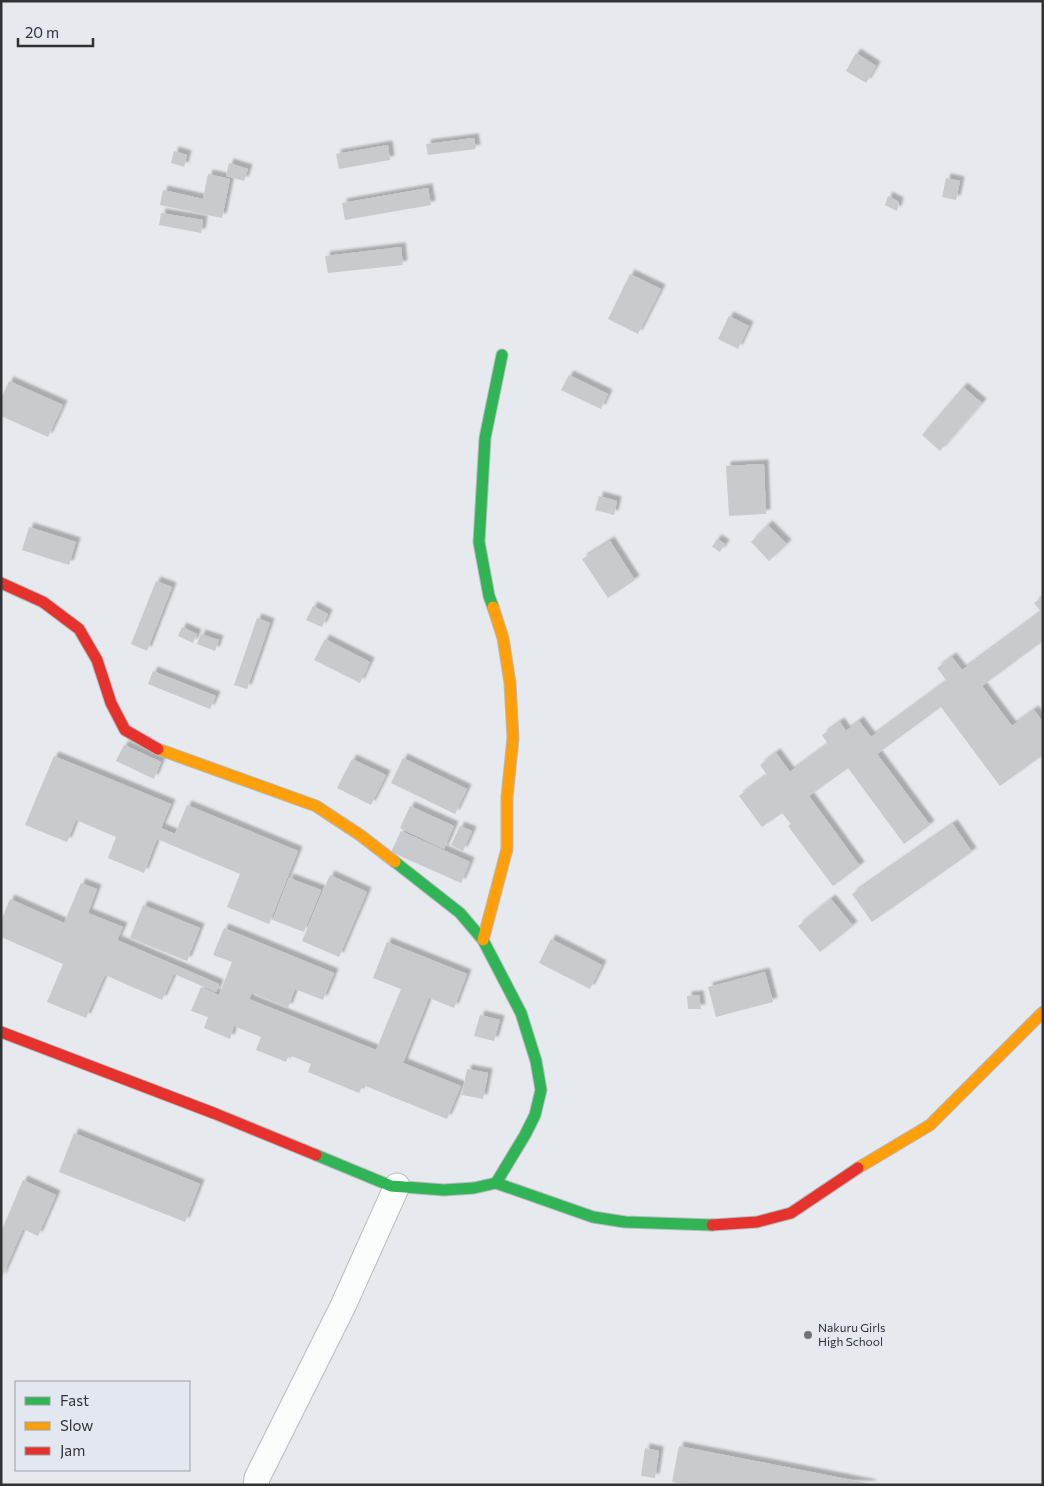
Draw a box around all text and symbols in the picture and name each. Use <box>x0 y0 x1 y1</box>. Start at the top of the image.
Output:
scale bar <box>18 15 92 47</box>
text: 20 m <box>25 23 59 41</box>
place label: Nakuru Girls High School <box>818 1320 886 1348</box>
marker: Nakuru Girls High School <box>802 1329 814 1341</box>
legend <box>15 1381 190 1471</box>
text: Fast <box>60 1391 89 1409</box>
text: Slow <box>60 1416 93 1434</box>
text: Jam <box>60 1441 85 1459</box>

